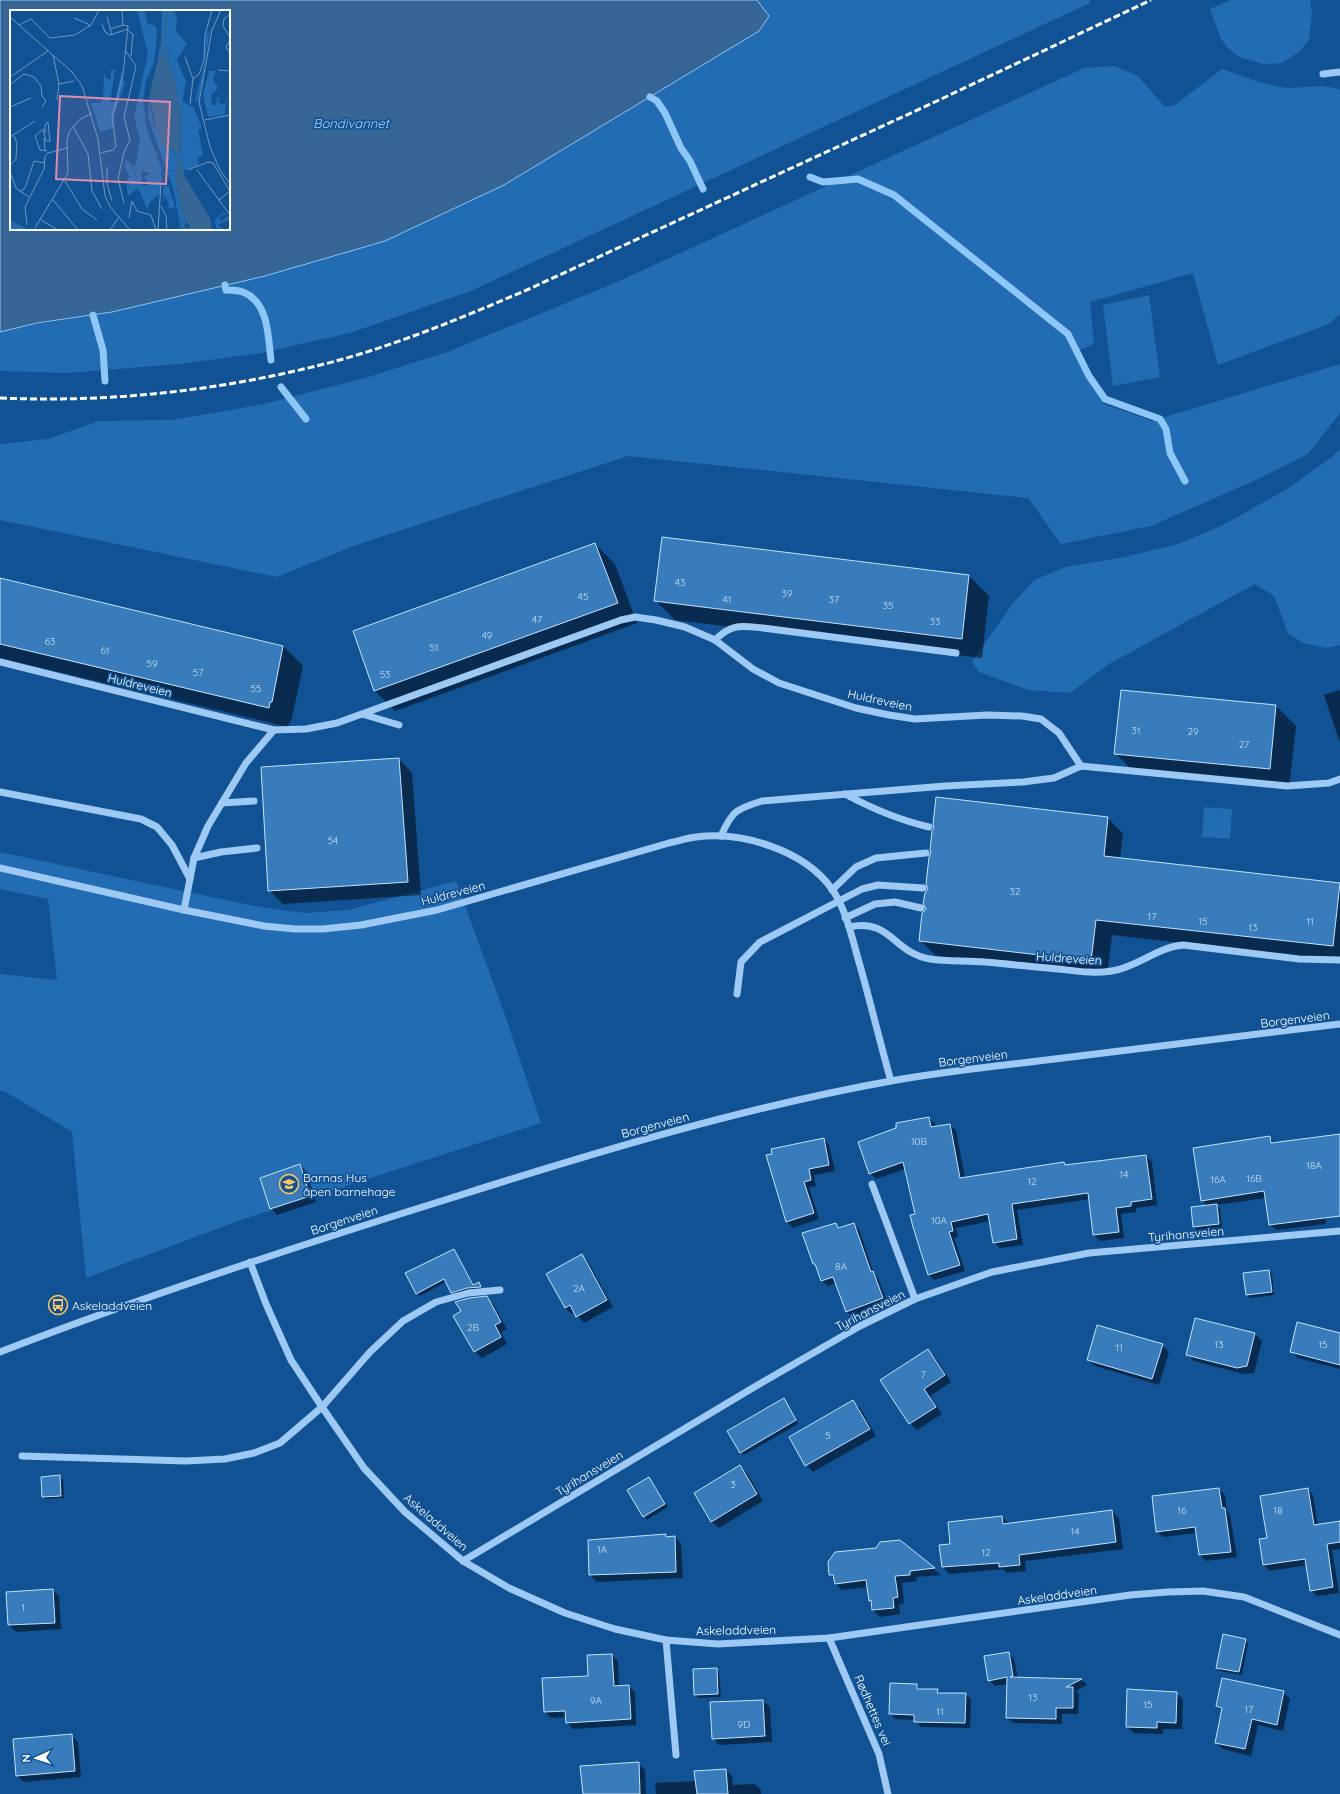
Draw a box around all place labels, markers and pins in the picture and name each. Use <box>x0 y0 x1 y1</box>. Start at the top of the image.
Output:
place label: Barnas Hus åpen barnehage <box>303 1170 396 1199</box>
school or university icon: Barnas Hus åpen barnehage <box>278 1173 300 1195</box>
bus stop icon: Askeladdveien <box>47 1294 69 1316</box>
place label: Askeladdveien <box>72 1298 152 1313</box>

